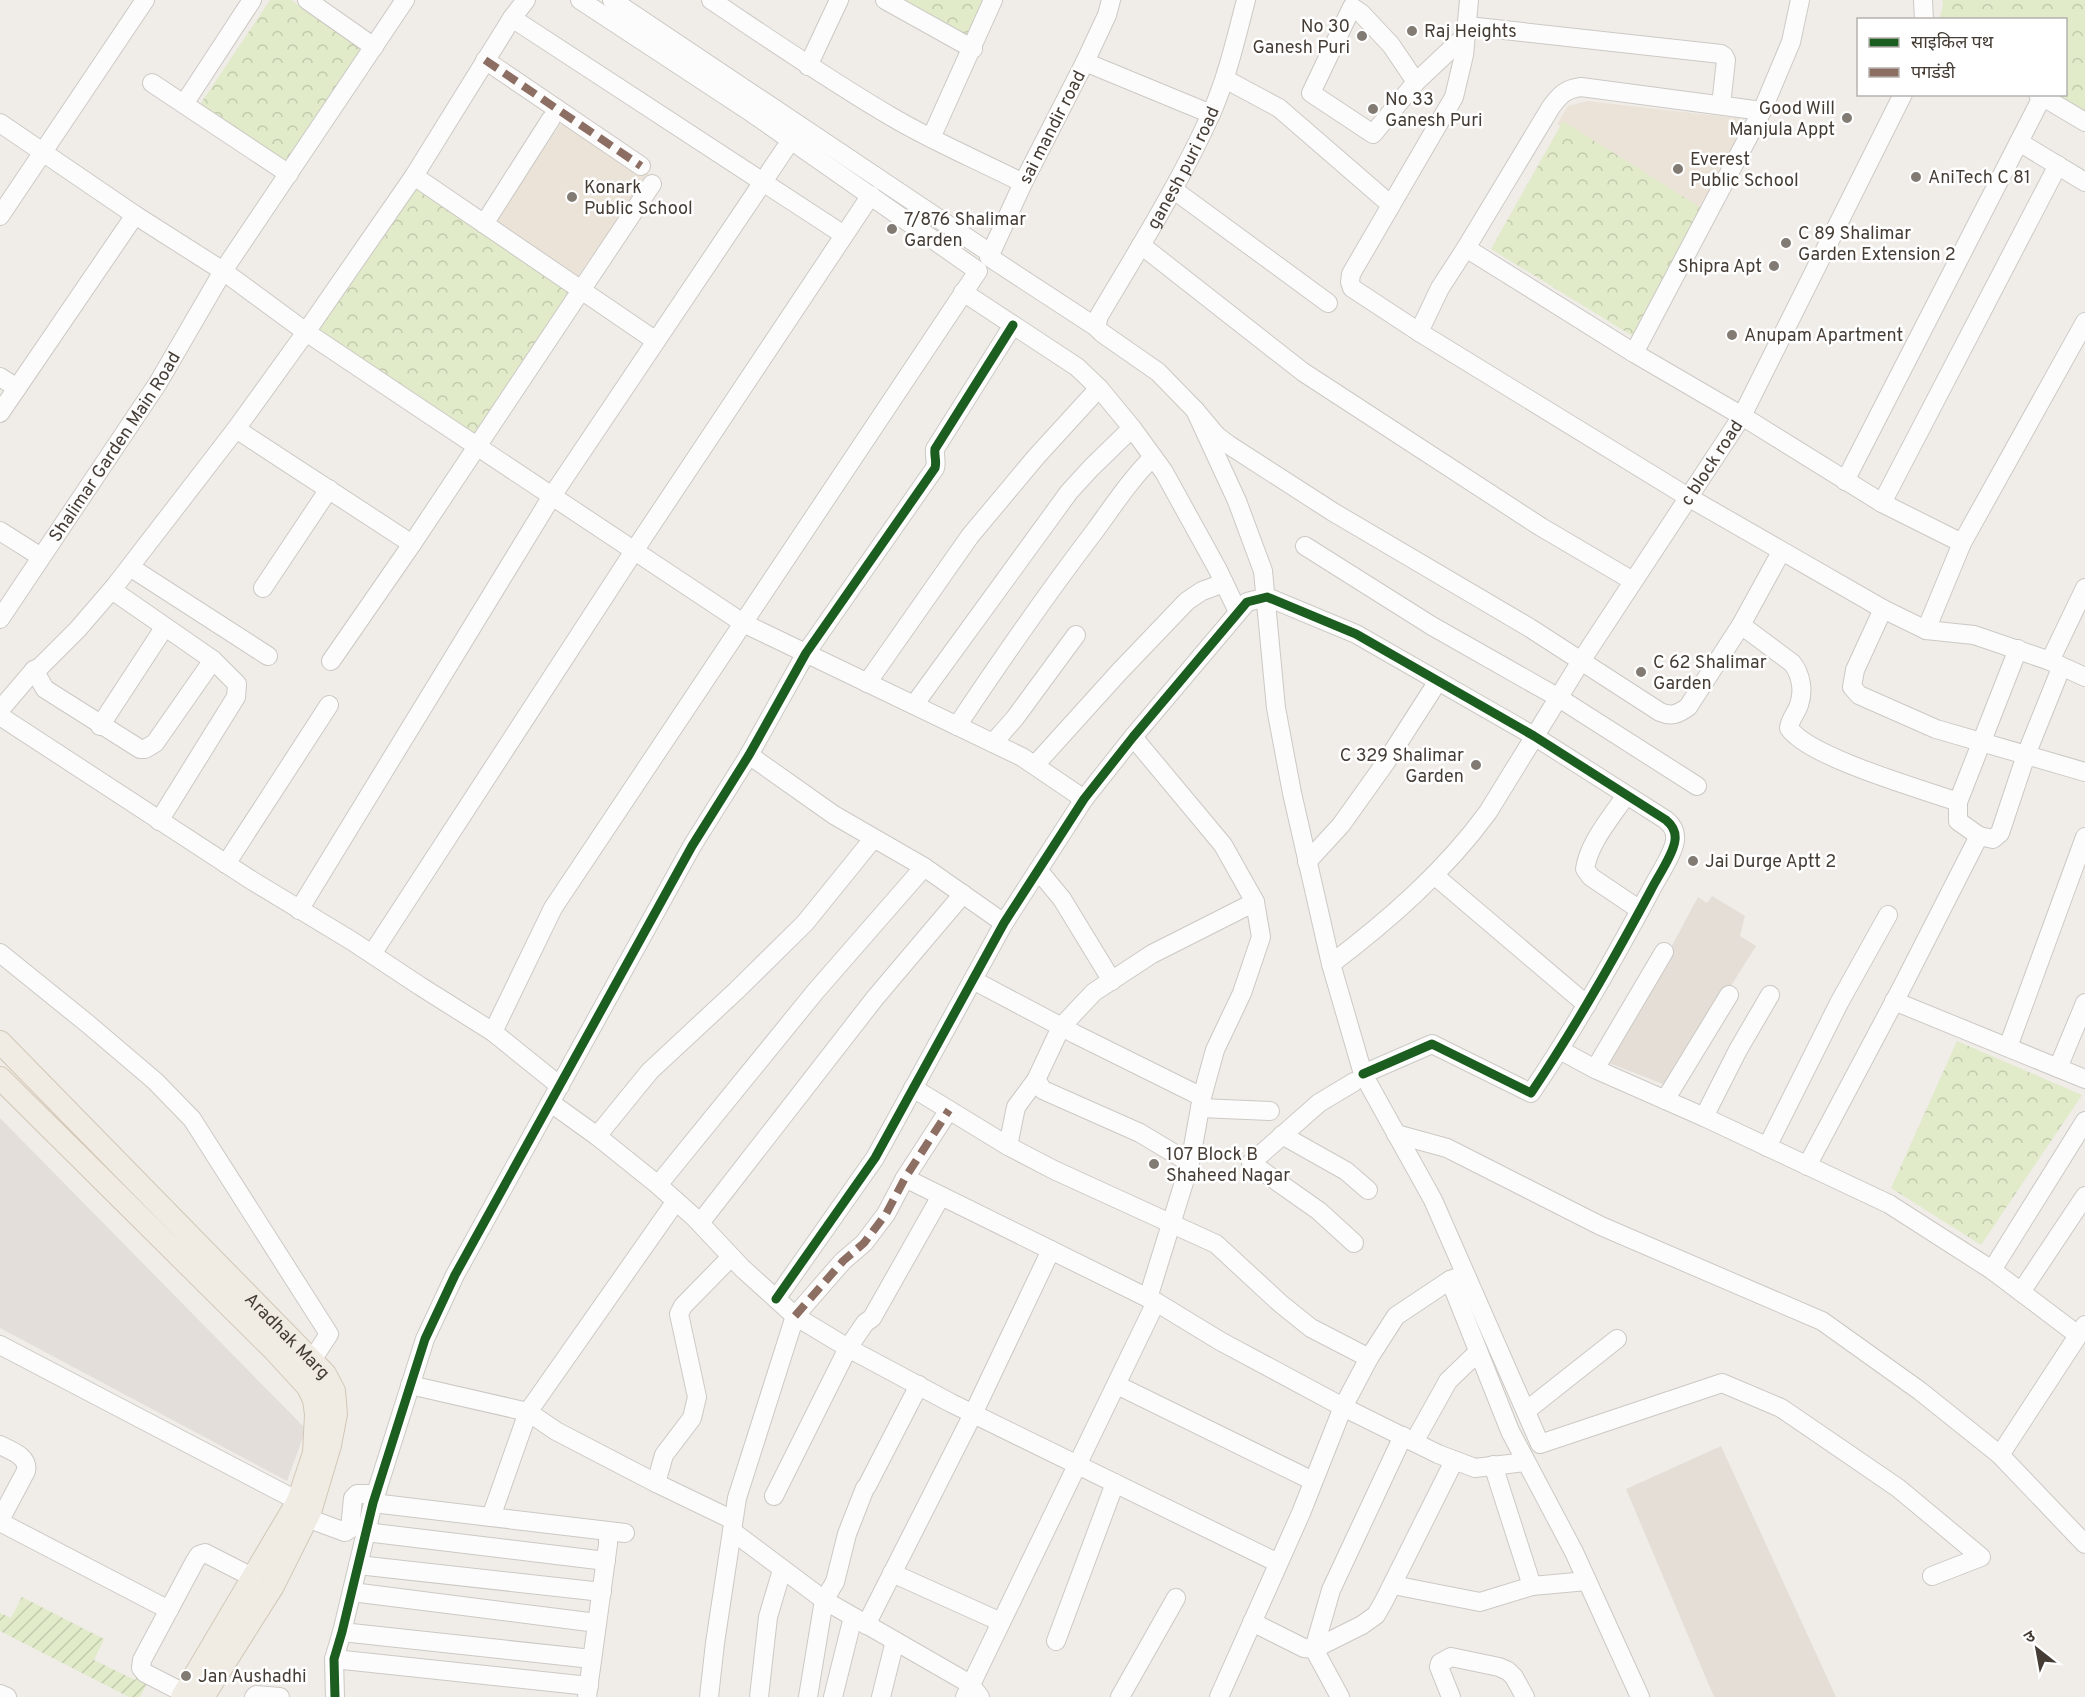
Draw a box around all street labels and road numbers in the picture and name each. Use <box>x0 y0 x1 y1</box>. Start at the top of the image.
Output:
street label: sai mandir road <box>1015 67 1092 188</box>
street label: ganesh puri road <box>1143 103 1226 234</box>
street label: Shalimar Garden Main Road <box>45 348 187 547</box>
street label: c block road <box>1676 416 1749 511</box>
street label: Aradhak Marg <box>239 1288 334 1385</box>

